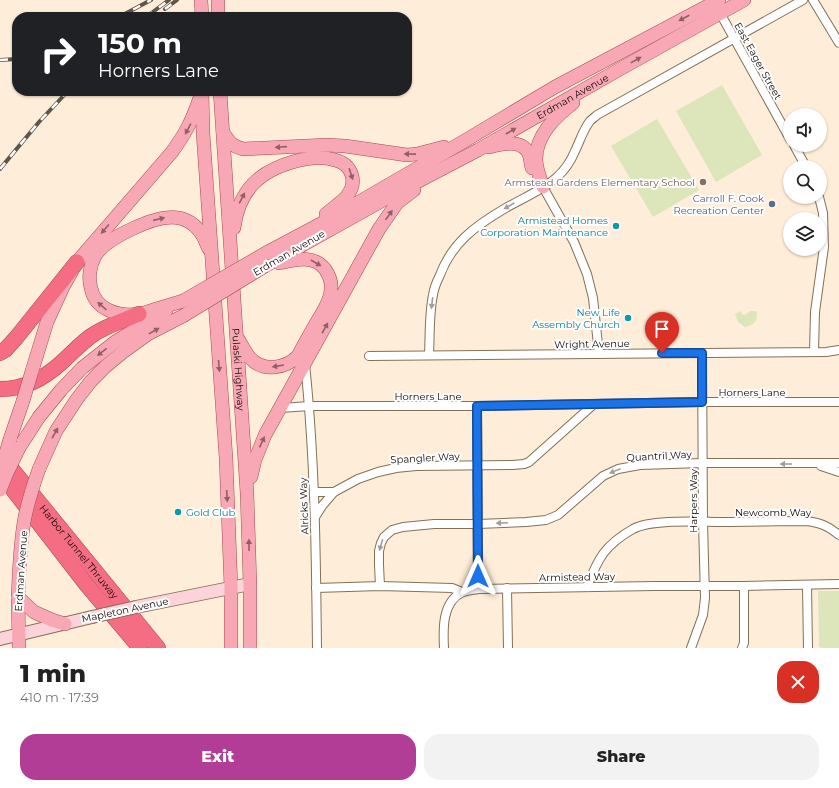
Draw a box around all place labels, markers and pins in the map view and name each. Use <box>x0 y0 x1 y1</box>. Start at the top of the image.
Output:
place label: Armstead Gardens Elementary School <box>504 176 695 189</box>
marker: Armstead Gardens Elementary School <box>698 177 708 187</box>
place label: Carroll F. Cook Recreation Center <box>673 192 764 217</box>
marker: Carroll F. Cook Recreation Center <box>767 199 777 209</box>
place label: Armistead Homes Corporation Maintenance <box>480 214 608 239</box>
marker: Armistead Homes Corporation Maintenance <box>611 221 621 231</box>
place label: New Life Assembly Church <box>532 306 620 331</box>
pin <box>645 312 679 353</box>
marker: New Life Assembly Church <box>623 313 633 323</box>
place label: Gold Club <box>186 506 236 519</box>
marker: Gold Club <box>173 507 183 517</box>

